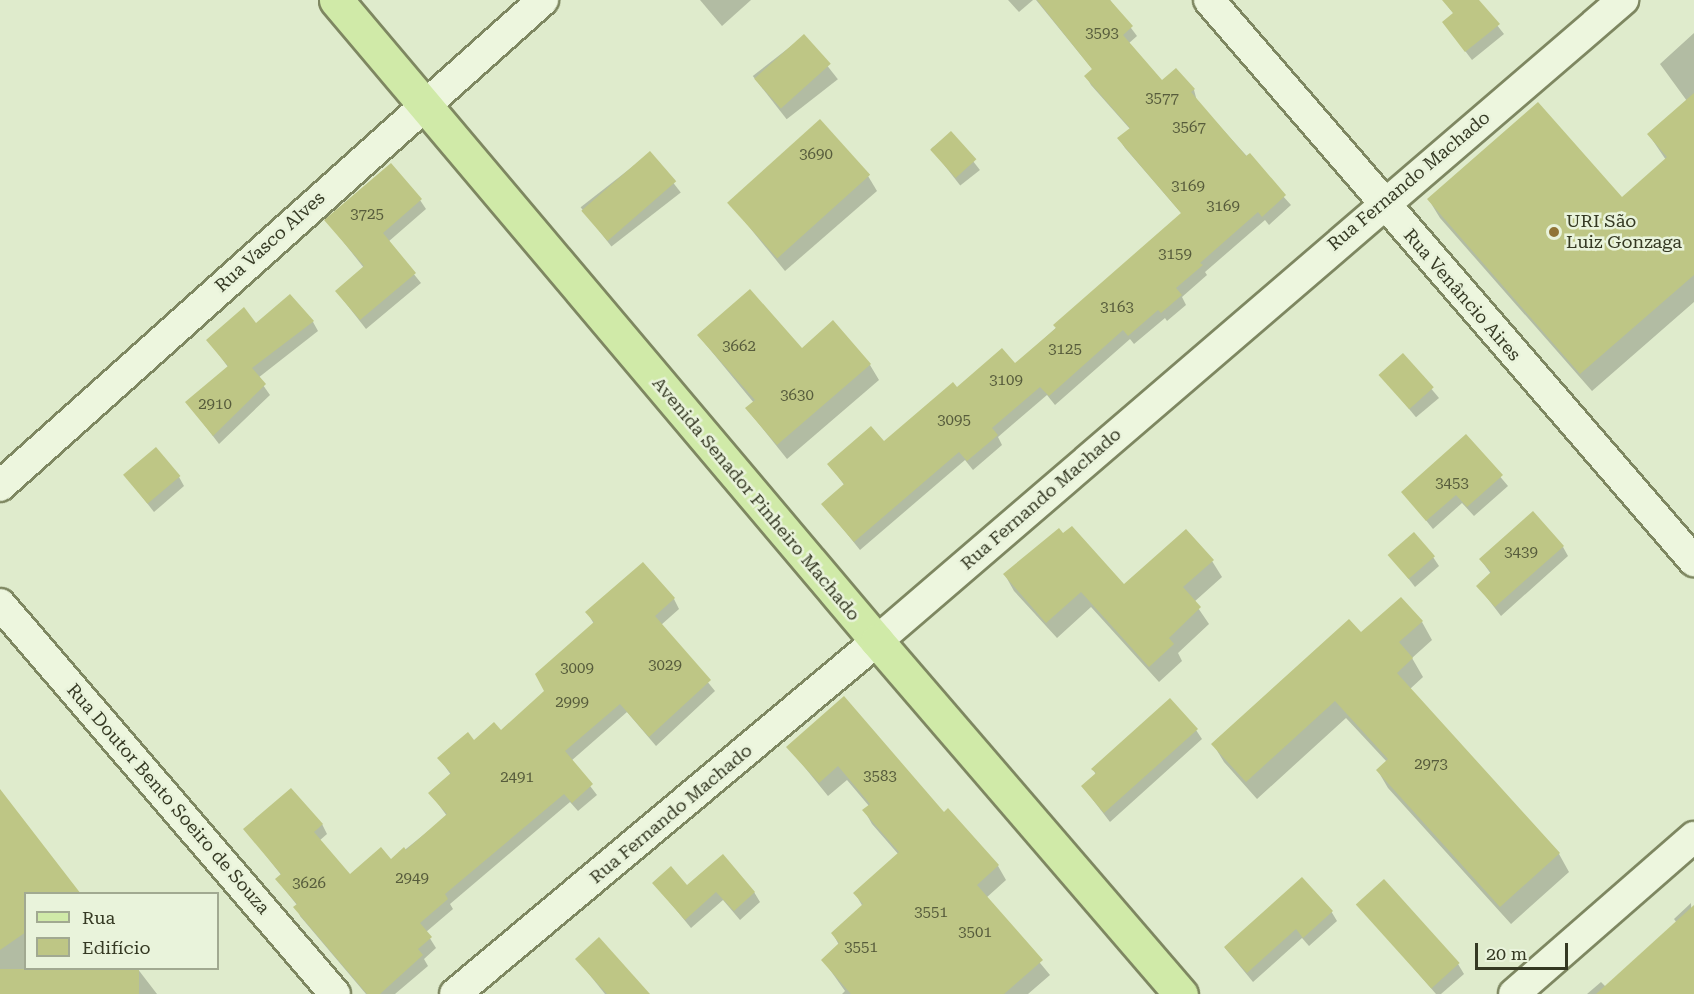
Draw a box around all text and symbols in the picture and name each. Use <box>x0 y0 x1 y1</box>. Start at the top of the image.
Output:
house number: 3593 <box>1085 25 1119 43</box>
house number: 3577 <box>1145 90 1179 108</box>
street label: Rua Fernando Machado <box>1323 107 1495 255</box>
house number: 3567 <box>1172 119 1206 137</box>
house number: 3690 <box>799 146 833 164</box>
house number: 3169 <box>1171 178 1205 196</box>
street label: Rua Vasco Alves <box>211 187 329 297</box>
house number: 3169 <box>1206 198 1240 216</box>
house number: 3725 <box>350 206 384 224</box>
place label: URI São Luiz Gonzaga <box>1566 211 1682 254</box>
street label: Rua Venâncio Aires <box>1399 225 1525 365</box>
marker: URI São Luiz Gonzaga <box>1547 225 1561 239</box>
house number: 3159 <box>1158 246 1192 264</box>
house number: 3163 <box>1100 299 1134 317</box>
house number: 3662 <box>722 338 756 356</box>
house number: 3125 <box>1048 341 1082 359</box>
house number: 3109 <box>989 372 1023 390</box>
street label: Avenida Senador Pinheiro Machado <box>648 373 864 625</box>
house number: 3630 <box>780 387 814 405</box>
house number: 2910 <box>198 396 232 414</box>
house number: 3095 <box>937 412 971 430</box>
street label: Rua Fernando Machado <box>956 423 1126 575</box>
house number: 3453 <box>1435 475 1469 493</box>
house number: 3439 <box>1504 544 1538 562</box>
house number: 3029 <box>648 657 682 675</box>
house number: 3009 <box>560 660 594 678</box>
street label: Rua Doutor Bento Soeiro de Souza <box>62 679 274 919</box>
house number: 2999 <box>555 694 589 712</box>
street label: Rua Fernando Machado <box>585 740 757 888</box>
house number: 2973 <box>1414 756 1448 774</box>
house number: 3583 <box>863 768 897 786</box>
house number: 2491 <box>500 769 534 787</box>
house number: 2949 <box>395 870 429 888</box>
house number: 3626 <box>292 875 326 893</box>
legend <box>24 892 219 970</box>
house number: 3551 <box>914 904 948 922</box>
house number: 3501 <box>958 924 992 942</box>
scale bar <box>1478 931 1571 969</box>
text: Edifício <box>82 937 150 958</box>
house number: 3551 <box>844 939 878 957</box>
text: 20 m <box>1486 943 1527 964</box>

